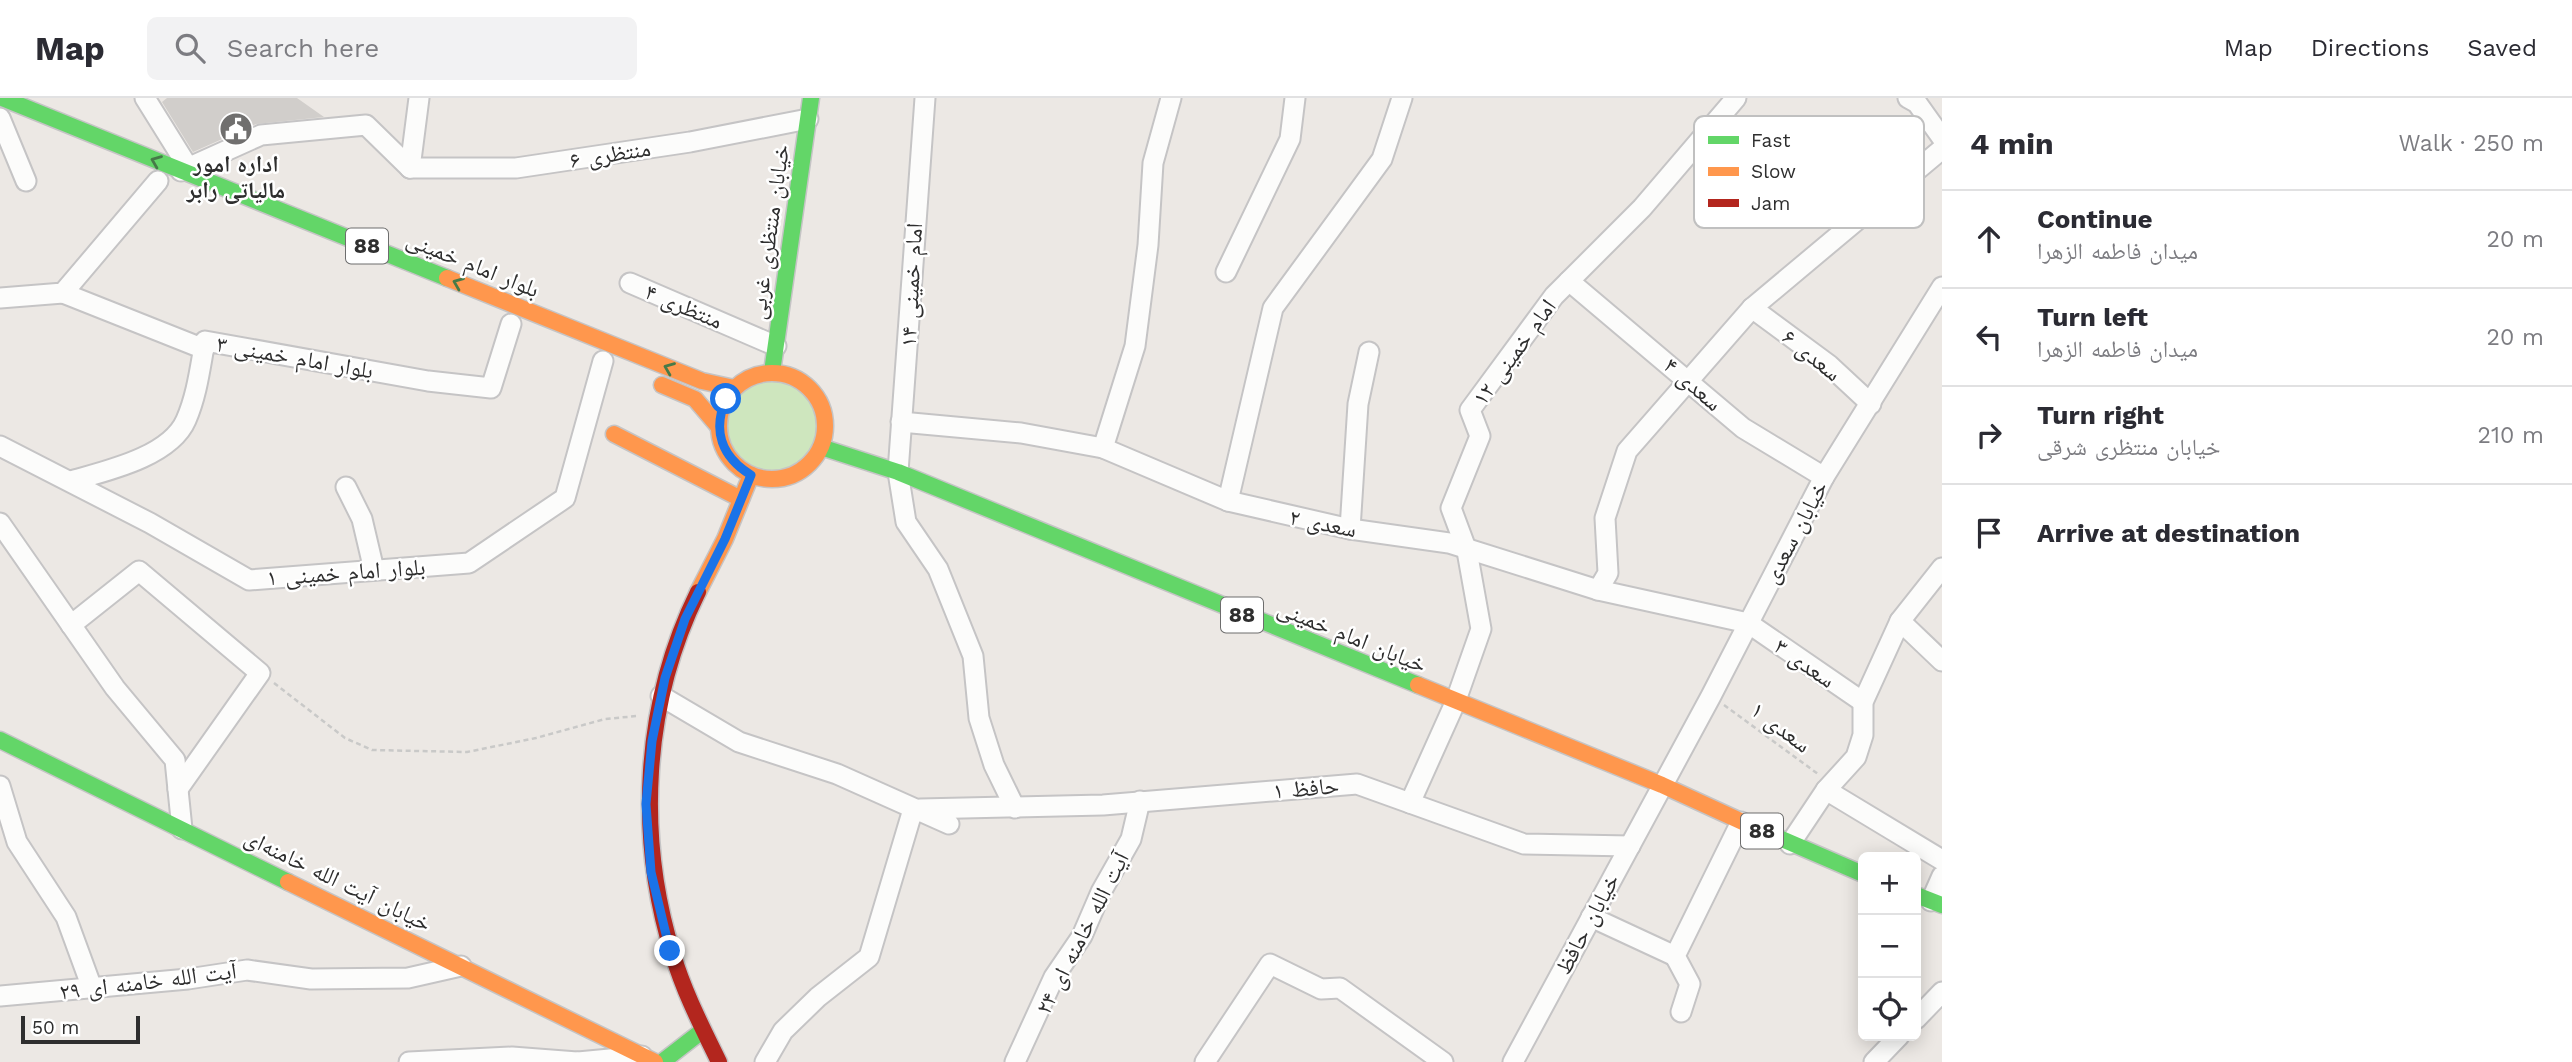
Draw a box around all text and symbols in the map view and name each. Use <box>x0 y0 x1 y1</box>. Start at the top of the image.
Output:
search box <box>147 17 637 80</box>
text: Map <box>35 29 105 68</box>
icon: search <box>171 29 209 67</box>
text: Search here <box>227 33 379 63</box>
text: Map <box>2224 34 2273 62</box>
text: Directions <box>2311 34 2429 62</box>
text: Saved <box>2467 34 2537 62</box>
public building icon: اداره امور مالیاتی رابر <box>217 110 255 148</box>
legend <box>1694 116 1924 228</box>
text: 4 min <box>1970 126 2054 161</box>
text: Fast <box>1751 129 1790 152</box>
text: Walk · 250 m <box>2398 130 2544 157</box>
street label: منتظری ۶ <box>568 135 653 174</box>
street label: خیابان منتظری غربی <box>744 143 795 321</box>
place label: اداره امور مالیاتی رابر <box>186 151 285 204</box>
one-way arrow <box>151 155 163 169</box>
text: Slow <box>1751 160 1796 183</box>
text: Jam <box>1751 192 1790 215</box>
text: Continue <box>2037 204 2153 234</box>
icon: ahead <box>1970 220 2008 258</box>
street label: امام خمینی ۱۴ <box>895 222 930 348</box>
street label: بلوار امام خمینی <box>402 226 543 305</box>
text: 20 m <box>2487 226 2544 253</box>
road number: 88 <box>346 228 388 264</box>
text: میدان فاطمه الزهرا <box>2037 238 2198 265</box>
one-way arrow <box>453 277 465 291</box>
street label: منتظری ۴ <box>641 278 727 335</box>
street label: امام خمینی ۱۲ <box>1467 294 1563 412</box>
text: Turn left <box>2037 302 2148 332</box>
icon: left <box>1970 318 2008 356</box>
street label: سعدی ۶ <box>1777 324 1847 387</box>
text: 20 m <box>2487 324 2544 351</box>
street label: بلوار امام خمینی ۳ <box>214 330 375 387</box>
text: میدان فاطمه الزهرا <box>2037 336 2198 363</box>
street label: سعدی ۴ <box>1658 352 1727 417</box>
one-way arrow <box>664 362 676 376</box>
route start <box>710 383 741 414</box>
text: Turn right <box>2037 400 2164 430</box>
icon: right <box>1970 416 2008 454</box>
text: 210 m <box>2478 422 2544 449</box>
text: خیابان منتظری شرقی <box>2037 434 2220 461</box>
street label: خیابان سعدی <box>1757 476 1834 588</box>
street label: سعدی ۲ <box>1287 504 1359 543</box>
icon: arrive <box>1970 514 2008 552</box>
text: Arrive at destination <box>2037 518 2300 548</box>
street label: بلوار امام خمینی ۱ <box>266 553 426 594</box>
street label: خیابان امام خمینی <box>1273 594 1430 680</box>
road number: 88 <box>1221 598 1263 632</box>
street label: سعدی ۳ <box>1769 633 1840 694</box>
street label: سعدی ۱ <box>1745 696 1816 759</box>
street label: حافظ ۱ <box>1272 772 1340 805</box>
road number: 88 <box>1741 814 1783 848</box>
street label: خیابان آیت الله خامنه‌ای <box>240 824 435 937</box>
street label: آیت الله خامنه ای ۲۴ <box>1030 847 1135 1019</box>
map controls <box>1858 852 1921 1041</box>
button: + <box>1858 852 1921 915</box>
street label: خیابان حافظ <box>1550 869 1625 979</box>
button: − <box>1858 915 1921 978</box>
route end <box>654 935 685 966</box>
street label: آیت الله خامنه ای ۲۹ <box>58 957 239 1006</box>
button: locate <box>1858 978 1921 1041</box>
scale bar <box>21 1013 140 1045</box>
text: 50 m <box>32 1016 79 1039</box>

